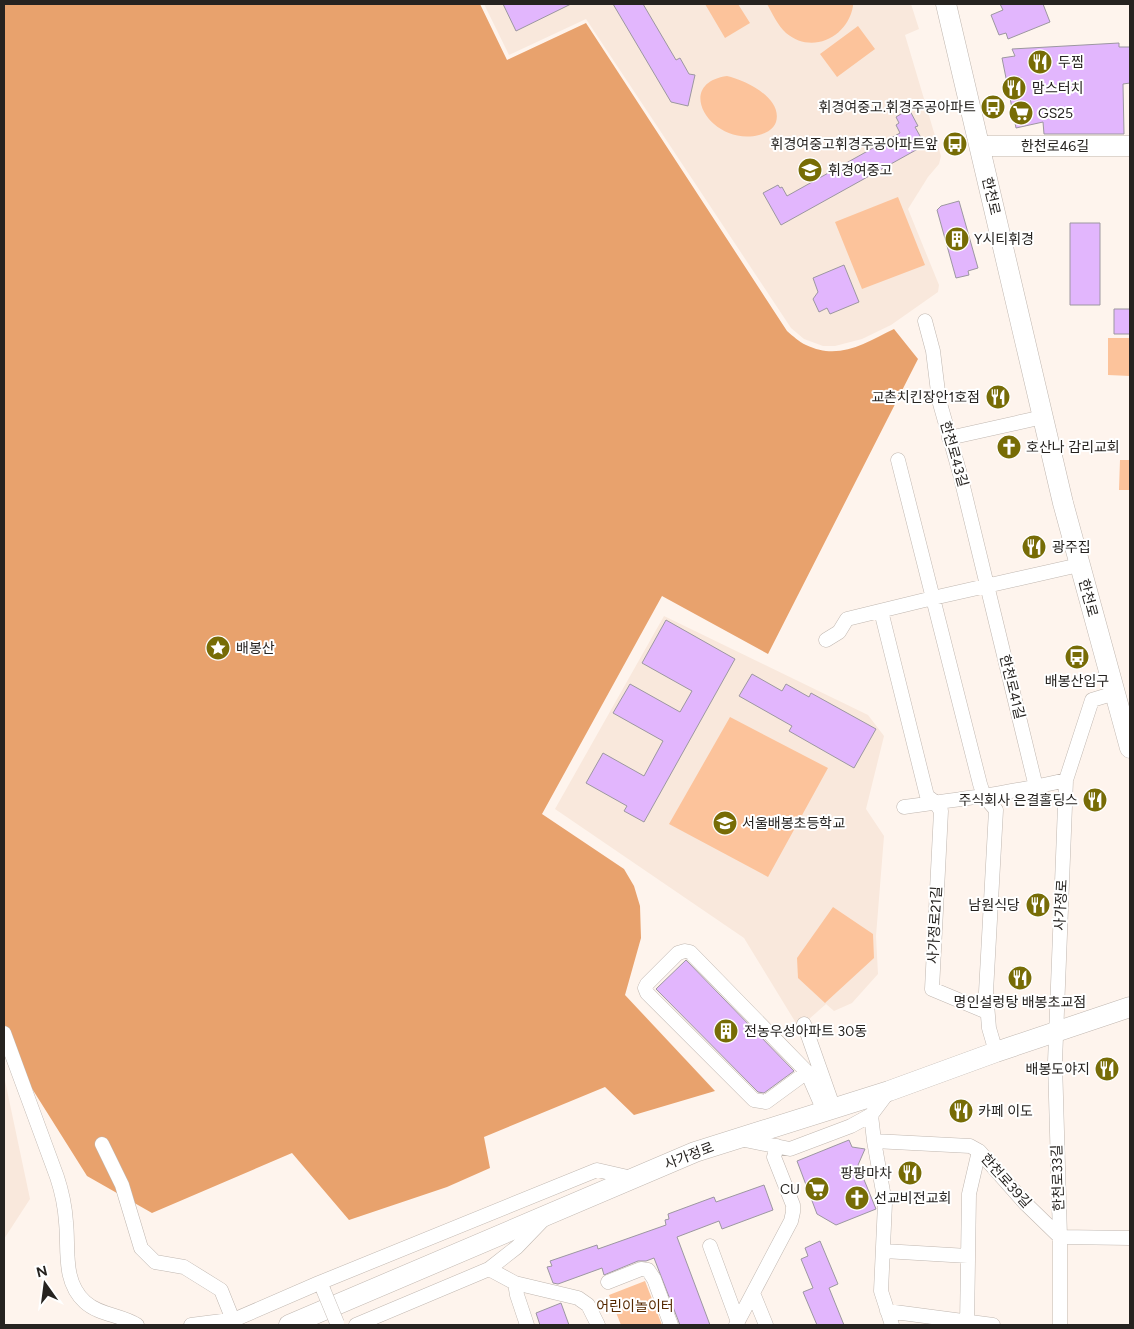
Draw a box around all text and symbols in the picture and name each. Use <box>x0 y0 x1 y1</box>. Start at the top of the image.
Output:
restaurant icon: 두찜 <box>1027 49 1053 75</box>
place label: 두찜 <box>1058 54 1084 71</box>
restaurant icon: 맘스터치 <box>1001 75 1027 101</box>
place label: 맘스터치 <box>1032 80 1084 97</box>
bus stop icon: 휘경여중고.휘경주공아파트 <box>980 94 1006 120</box>
place label: 휘경여중고.휘경주공아파트 <box>819 99 976 116</box>
supermarket icon: GS25 <box>1008 100 1034 126</box>
place label: GS25 <box>1038 105 1073 122</box>
bus stop icon: 휘경여중고휘경주공아파트앞 <box>942 131 968 157</box>
place label: 휘경여중고휘경주공아파트앞 <box>771 136 938 153</box>
street label: 한천로46길 <box>1021 138 1089 155</box>
school or university icon: 휘경여중고 <box>797 157 823 183</box>
place label: 휘경여중고 <box>828 162 893 179</box>
street label: 한천로 <box>978 175 1004 217</box>
building icon: Y시티휘경 <box>944 226 970 252</box>
place label: Y시티휘경 <box>974 231 1034 248</box>
restaurant icon: 교촌치킨장안1호점 <box>985 384 1011 410</box>
place label: 교촌치킨장안1호점 <box>871 389 980 406</box>
street label: 한천로43길 <box>936 419 972 489</box>
church icon: 호산나 감리교회 <box>996 434 1022 460</box>
place label: 호산나 감리교회 <box>1026 439 1120 456</box>
restaurant icon: 광주집 <box>1021 534 1047 560</box>
place label: 광주집 <box>1052 539 1091 556</box>
street label: 한천로 <box>1075 577 1101 619</box>
place icon: 배봉산 <box>205 635 231 661</box>
place label: 배봉산 <box>236 640 275 657</box>
bus stop icon: 배봉산입구 <box>1064 644 1090 670</box>
street label: 한천로41길 <box>996 653 1028 721</box>
place label: 배봉산입구 <box>1045 673 1109 690</box>
restaurant icon: 주식회사 은결홀딩스 <box>1082 787 1108 813</box>
place label: 주식회사 은결홀딩스 <box>959 792 1078 809</box>
school or university icon: 서울배봉초등학교 <box>712 810 738 836</box>
place label: 서울배봉초등학교 <box>742 815 845 832</box>
street label: 사가정로 <box>1051 879 1071 931</box>
street label: 사가정로21길 <box>924 886 946 964</box>
restaurant icon: 남원식당 <box>1025 892 1051 918</box>
place label: 남원식당 <box>968 897 1020 914</box>
restaurant icon: 명인설렁탕 배봉초교점 <box>1007 965 1033 991</box>
place label: 명인설렁탕 배봉초교점 <box>954 994 1086 1011</box>
building icon: 전농우성아파트 30동 <box>713 1018 739 1044</box>
place label: 전농우성아파트 30동 <box>744 1023 867 1040</box>
restaurant icon: 배봉도야지 <box>1094 1056 1120 1082</box>
place label: 배봉도야지 <box>1026 1061 1090 1078</box>
restaurant icon: 카페 이도 <box>948 1098 974 1124</box>
place label: 카페 이도 <box>978 1103 1033 1120</box>
street label: 사가정로 <box>662 1139 716 1173</box>
street label: 한천로33길 <box>1048 1144 1068 1212</box>
street label: 한천로39길 <box>977 1150 1035 1212</box>
restaurant icon: 팡팡마차 <box>897 1160 923 1186</box>
place label: 팡팡마차 <box>840 1165 892 1182</box>
supermarket icon: CU <box>804 1176 830 1202</box>
place label: CU <box>780 1181 800 1198</box>
church icon: 선교비전교회 <box>844 1185 870 1211</box>
place label: 선교비전교회 <box>874 1190 951 1207</box>
north arrow <box>20 1259 70 1309</box>
text: N <box>35 1262 49 1281</box>
park label: 어린이놀이터 <box>596 1298 674 1315</box>

